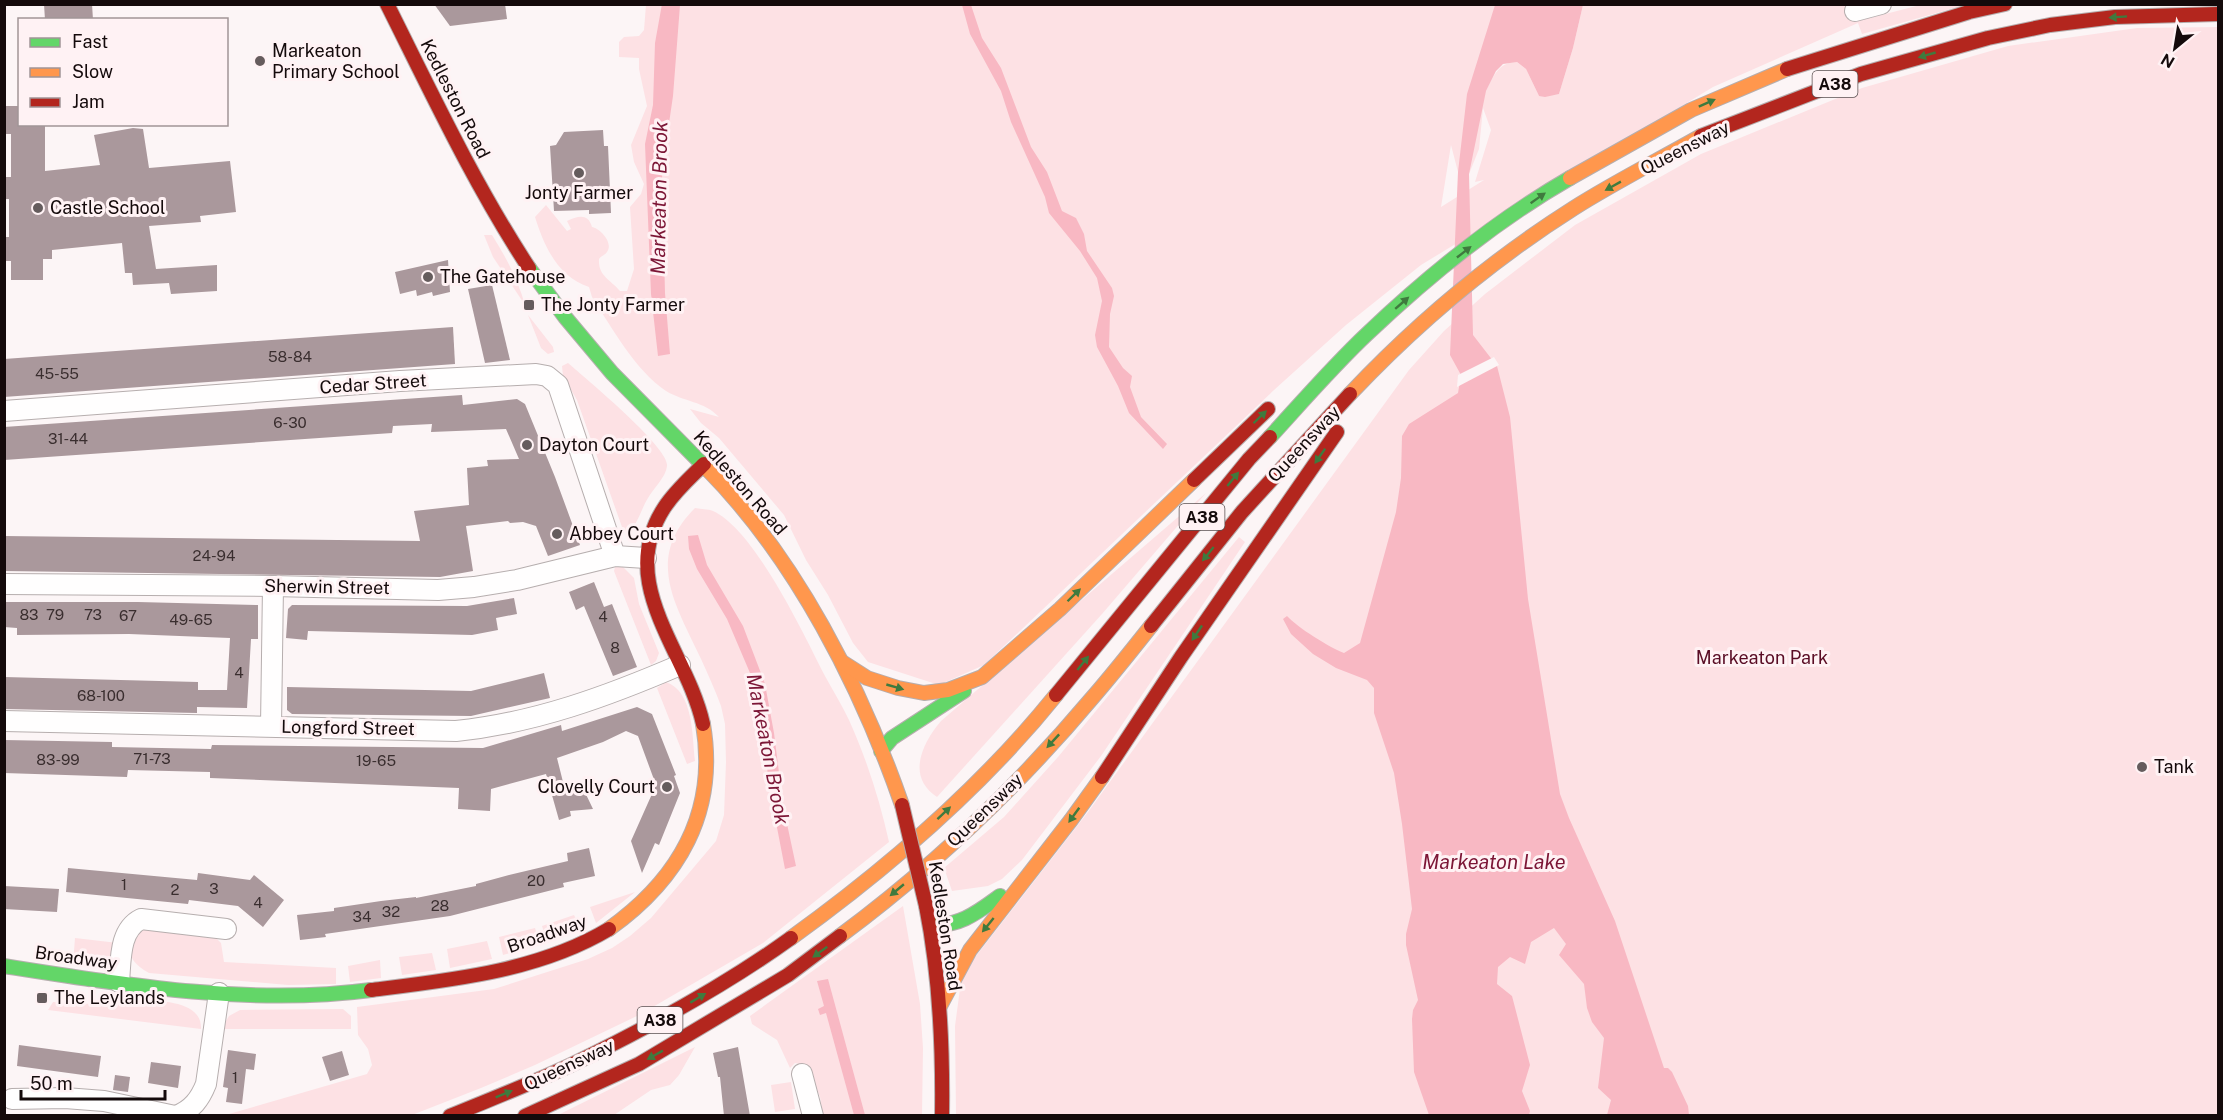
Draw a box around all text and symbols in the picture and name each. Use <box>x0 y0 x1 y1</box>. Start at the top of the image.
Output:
one-way arrow <box>2109 13 2128 22</box>
legend <box>18 18 228 126</box>
north arrow <box>2145 18 2205 78</box>
text: Fast <box>72 31 108 52</box>
street label: Kedleston Road <box>416 36 495 162</box>
place label: Markeaton Primary School <box>272 40 400 82</box>
text: N <box>2158 49 2178 72</box>
one-way arrow <box>1918 51 1936 60</box>
marker: Markeaton Primary School <box>253 54 267 68</box>
text: Slow <box>72 61 113 82</box>
road number: A38 <box>1812 71 1858 97</box>
text: Jam <box>72 91 105 112</box>
one-way arrow <box>1699 98 1717 108</box>
street label: Queensway <box>1637 116 1733 179</box>
water label: Markeaton Brook <box>646 121 672 275</box>
marker: Jonty Farmer <box>572 166 586 180</box>
one-way arrow <box>1604 181 1621 191</box>
place label: Jonty Farmer <box>525 182 633 203</box>
one-way arrow <box>1529 192 1545 204</box>
place label: Castle School <box>50 197 165 218</box>
marker: Castle School <box>31 201 45 215</box>
one-way arrow <box>1456 246 1471 258</box>
place label: The Gatehouse <box>440 266 566 287</box>
marker: The Gatehouse <box>421 270 435 284</box>
place label: The Jonty Farmer <box>541 294 685 315</box>
one-way arrow <box>1394 297 1409 310</box>
marker: The Jonty Farmer <box>522 298 536 312</box>
house number: 58-84 <box>268 348 312 365</box>
house number: 45-55 <box>35 365 79 382</box>
street label: Cedar Street <box>319 369 427 398</box>
street label: Queensway <box>1263 401 1345 486</box>
one-way arrow <box>1253 410 1267 424</box>
house number: 6-30 <box>273 414 307 431</box>
street label: Kedleston Road <box>689 426 791 539</box>
house number: 31-44 <box>48 430 88 447</box>
place label: Dayton Court <box>539 434 649 455</box>
marker: Dayton Court <box>520 438 534 452</box>
one-way arrow <box>1315 448 1326 464</box>
one-way arrow <box>1226 472 1239 487</box>
road number: A38 <box>1180 504 1224 530</box>
place label: Abbey Court <box>569 523 674 544</box>
marker: Abbey Court <box>550 527 564 541</box>
house number: 24-94 <box>193 547 235 564</box>
one-way arrow <box>1202 547 1214 562</box>
street label: Sherwin Street <box>264 575 390 598</box>
one-way arrow <box>1067 589 1081 603</box>
house number: 83 <box>19 606 39 623</box>
house number: 79 <box>46 606 64 623</box>
house number: 73 <box>84 606 102 623</box>
house number: 67 <box>119 607 137 624</box>
house number: 4 <box>598 608 608 625</box>
house number: 49-65 <box>169 611 213 628</box>
one-way arrow <box>1192 625 1203 641</box>
house number: 8 <box>610 639 620 656</box>
park label: Markeaton Park <box>1696 647 1828 668</box>
one-way arrow <box>1076 655 1089 670</box>
house number: 4 <box>234 664 244 681</box>
water label: Markeaton Brook <box>742 671 794 827</box>
one-way arrow <box>886 683 904 692</box>
house number: 68-100 <box>77 687 125 704</box>
street label: Longford Street <box>281 716 415 739</box>
one-way arrow <box>1046 734 1060 749</box>
house number: 71-73 <box>133 750 171 767</box>
house number: 83-99 <box>36 751 80 768</box>
house number: 19-65 <box>356 752 396 769</box>
place label: Tank <box>2154 756 2194 777</box>
marker: Tank <box>2135 760 2149 774</box>
street label: Queensway <box>943 768 1027 851</box>
place label: Clovelly Court <box>537 776 655 797</box>
marker: Clovelly Court <box>660 780 674 794</box>
one-way arrow <box>936 807 951 820</box>
one-way arrow <box>1068 807 1080 823</box>
water label: Markeaton Lake <box>1422 850 1566 874</box>
street label: Kedleston Road <box>925 859 966 992</box>
house number: 20 <box>527 872 545 889</box>
house number: 1 <box>121 876 127 893</box>
house number: 3 <box>209 880 219 897</box>
house number: 2 <box>171 881 180 898</box>
one-way arrow <box>890 883 905 896</box>
house number: 4 <box>253 894 263 911</box>
house number: 28 <box>431 897 449 914</box>
house number: 32 <box>382 903 400 920</box>
house number: 34 <box>353 908 371 925</box>
street label: Broadway <box>504 910 590 957</box>
one-way arrow <box>982 917 995 933</box>
street label: Broadway <box>34 941 119 974</box>
one-way arrow <box>812 946 828 958</box>
place label: The Leylands <box>54 987 165 1008</box>
marker: The Leylands <box>35 991 49 1005</box>
one-way arrow <box>690 993 706 1004</box>
road number: A38 <box>638 1007 682 1033</box>
street label: Queensway <box>520 1034 617 1095</box>
one-way arrow <box>646 1050 663 1060</box>
scale bar <box>21 1063 165 1101</box>
house number: 1 <box>232 1069 238 1086</box>
text: 50 m <box>30 1073 73 1094</box>
one-way arrow <box>496 1089 514 1099</box>

